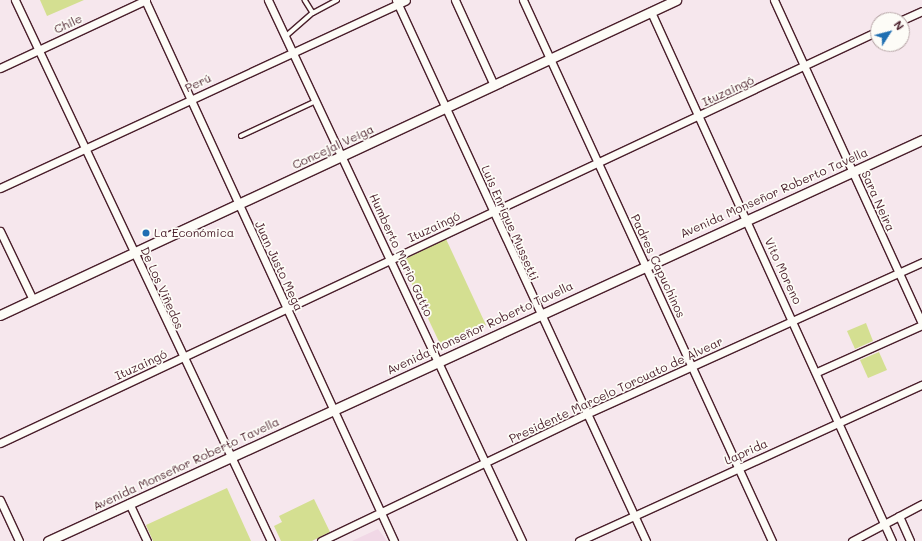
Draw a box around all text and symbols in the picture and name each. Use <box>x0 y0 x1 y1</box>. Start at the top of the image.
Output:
street label: Chile <box>52 11 84 37</box>
north arrow <box>870 12 910 52</box>
text: N <box>891 17 908 33</box>
street label: Perú <box>183 71 213 95</box>
street label: Ituzaingó <box>700 73 756 109</box>
street label: Concejal Veiga <box>290 122 376 172</box>
street label: Avenida Monseñor Roberto Tavella <box>678 145 870 241</box>
street label: Luis Enrique Mussetti <box>478 163 542 283</box>
street label: Sara Neira <box>858 168 898 234</box>
street label: Humberto Mario Gatto <box>366 191 436 319</box>
street label: Ituzaingó <box>406 209 462 245</box>
street label: Padres Capuchinos <box>628 212 688 320</box>
street label: Juan Justo Mega <box>252 219 306 313</box>
place label: La Económica <box>154 226 234 240</box>
marker: La Económica <box>141 228 151 238</box>
street label: Vito Moreno <box>761 236 805 306</box>
street label: De Los Viñedos <box>137 245 187 331</box>
street label: Avenida Monseñor Roberto Tavella <box>385 278 575 378</box>
street label: Presidente Marcelo Torcuato de Alvear <box>507 334 725 446</box>
street label: Ituzaingó <box>113 347 169 383</box>
street label: Avenida Monseñor Roberto Tavella <box>91 414 281 514</box>
street label: Laprida <box>722 436 770 468</box>

